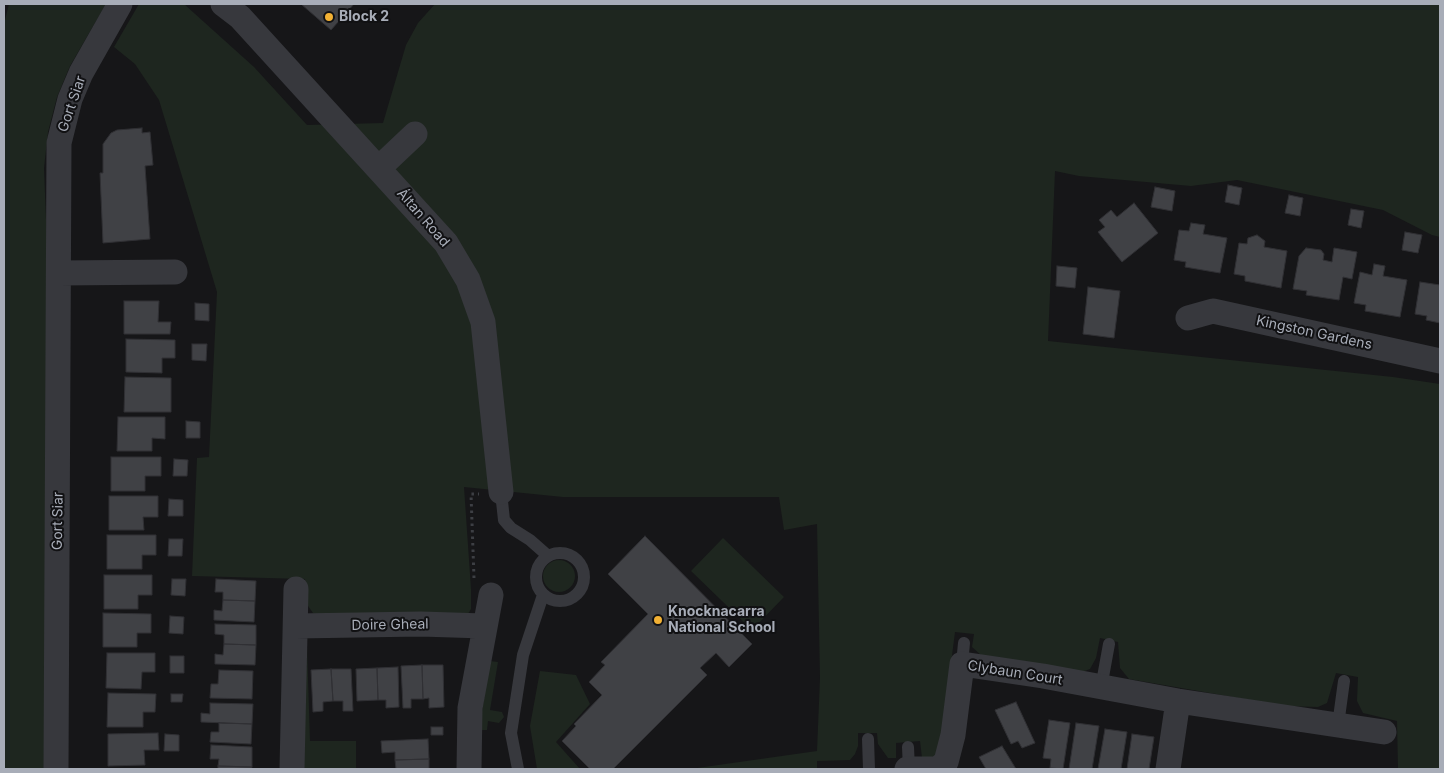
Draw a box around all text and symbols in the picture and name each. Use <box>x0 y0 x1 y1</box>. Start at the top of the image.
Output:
place label: Block 2 <box>339 9 389 25</box>
marker: Block 2 <box>323 11 335 23</box>
street label: Gort Siar <box>55 74 89 134</box>
street label: Áltan Road <box>393 185 453 251</box>
street label: Kingston Gardens <box>1255 313 1373 353</box>
street label: Gort Siar <box>49 492 67 550</box>
place label: Knocknacarra National School <box>668 604 775 636</box>
marker: Knocknacarra National School <box>652 614 664 626</box>
street label: Doire Gheal <box>351 616 429 634</box>
street label: Clybaun Court <box>966 657 1064 689</box>

